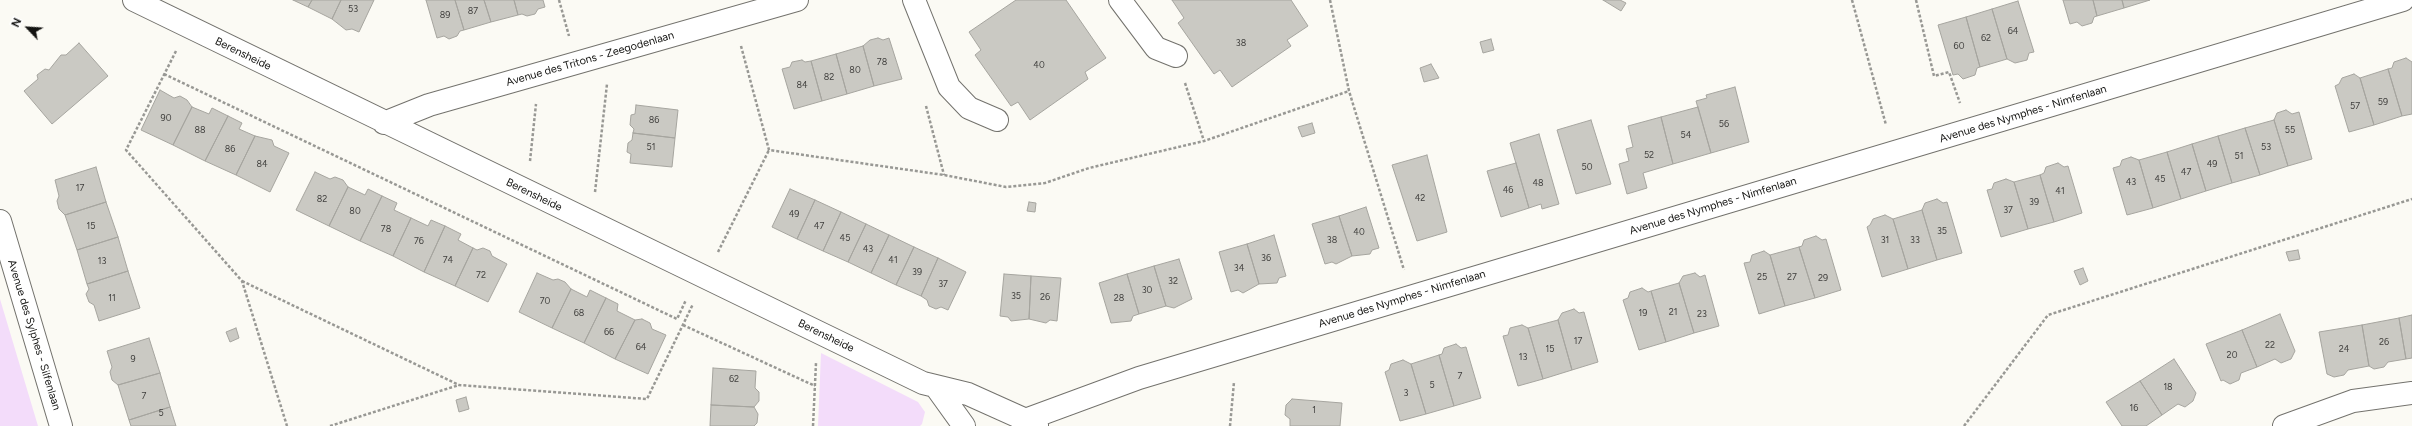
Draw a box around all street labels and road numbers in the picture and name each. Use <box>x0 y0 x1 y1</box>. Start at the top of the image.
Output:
street label: Avenue des Tritons - Zeegodenlaan <box>505 29 675 89</box>
street label: Berensheide <box>213 35 273 73</box>
street label: Avenue des Nymphes - Nimfenlaan <box>1938 82 2108 146</box>
street label: Avenue des Nymphes - Nimfenlaan <box>1628 174 1798 238</box>
street label: Berensheide <box>504 176 564 214</box>
street label: Avenue des Sylphes - Silfenlaan <box>5 258 63 412</box>
street label: Avenue des Nymphes - Nimfenlaan <box>1317 267 1487 331</box>
street label: Berensheide <box>796 317 856 355</box>

